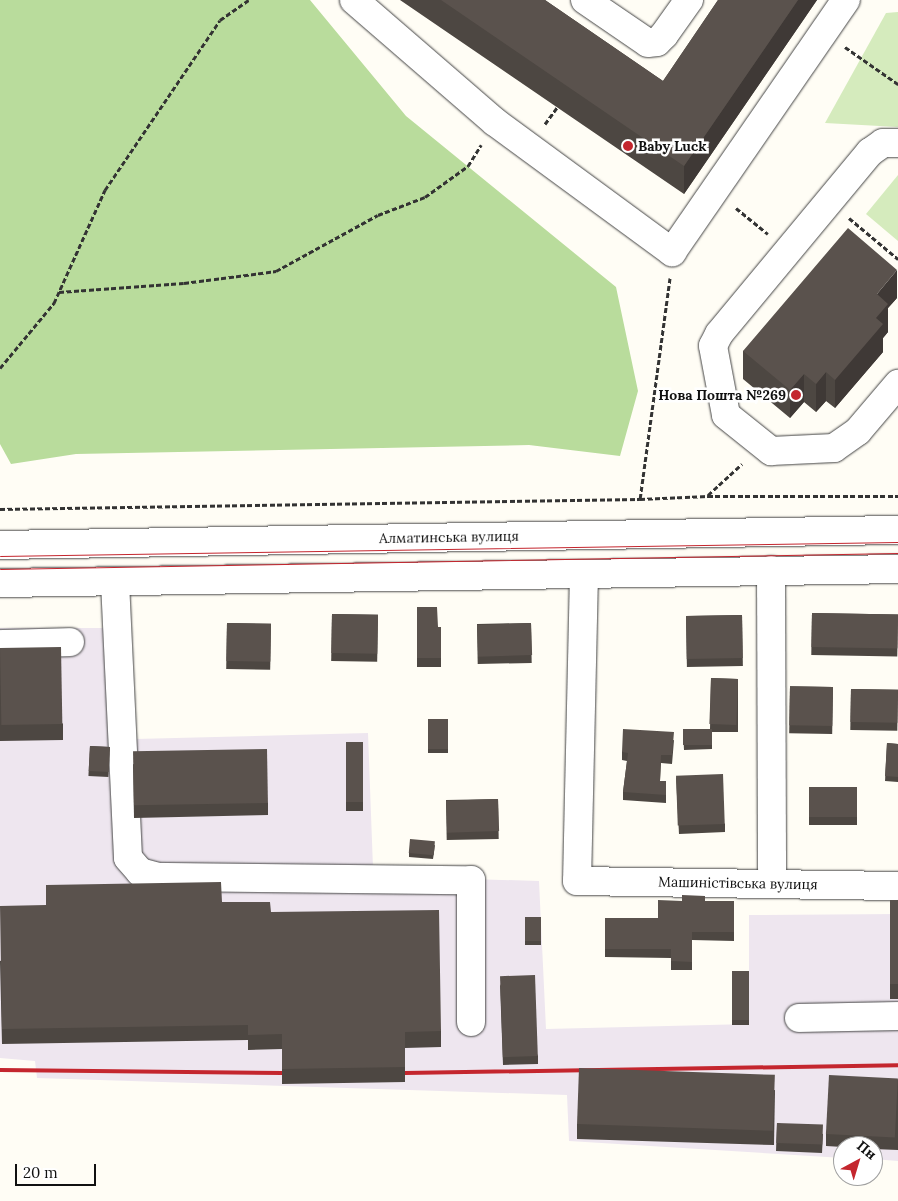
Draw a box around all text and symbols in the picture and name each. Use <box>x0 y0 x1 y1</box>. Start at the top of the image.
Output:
place label: Baby Luck <box>638 138 706 154</box>
marker: Baby Luck <box>622 140 634 152</box>
place label: Нова Пошта №269 <box>658 387 786 403</box>
marker: Нова Пошта №269 <box>790 389 802 401</box>
street label: Алматинська вулиця <box>379 527 519 547</box>
street label: Машиністівська вулиця <box>658 873 818 893</box>
north arrow <box>833 1136 883 1186</box>
text: Пн <box>853 1137 880 1163</box>
scale bar <box>18 1154 99 1186</box>
text: 20 m <box>23 1163 58 1182</box>

